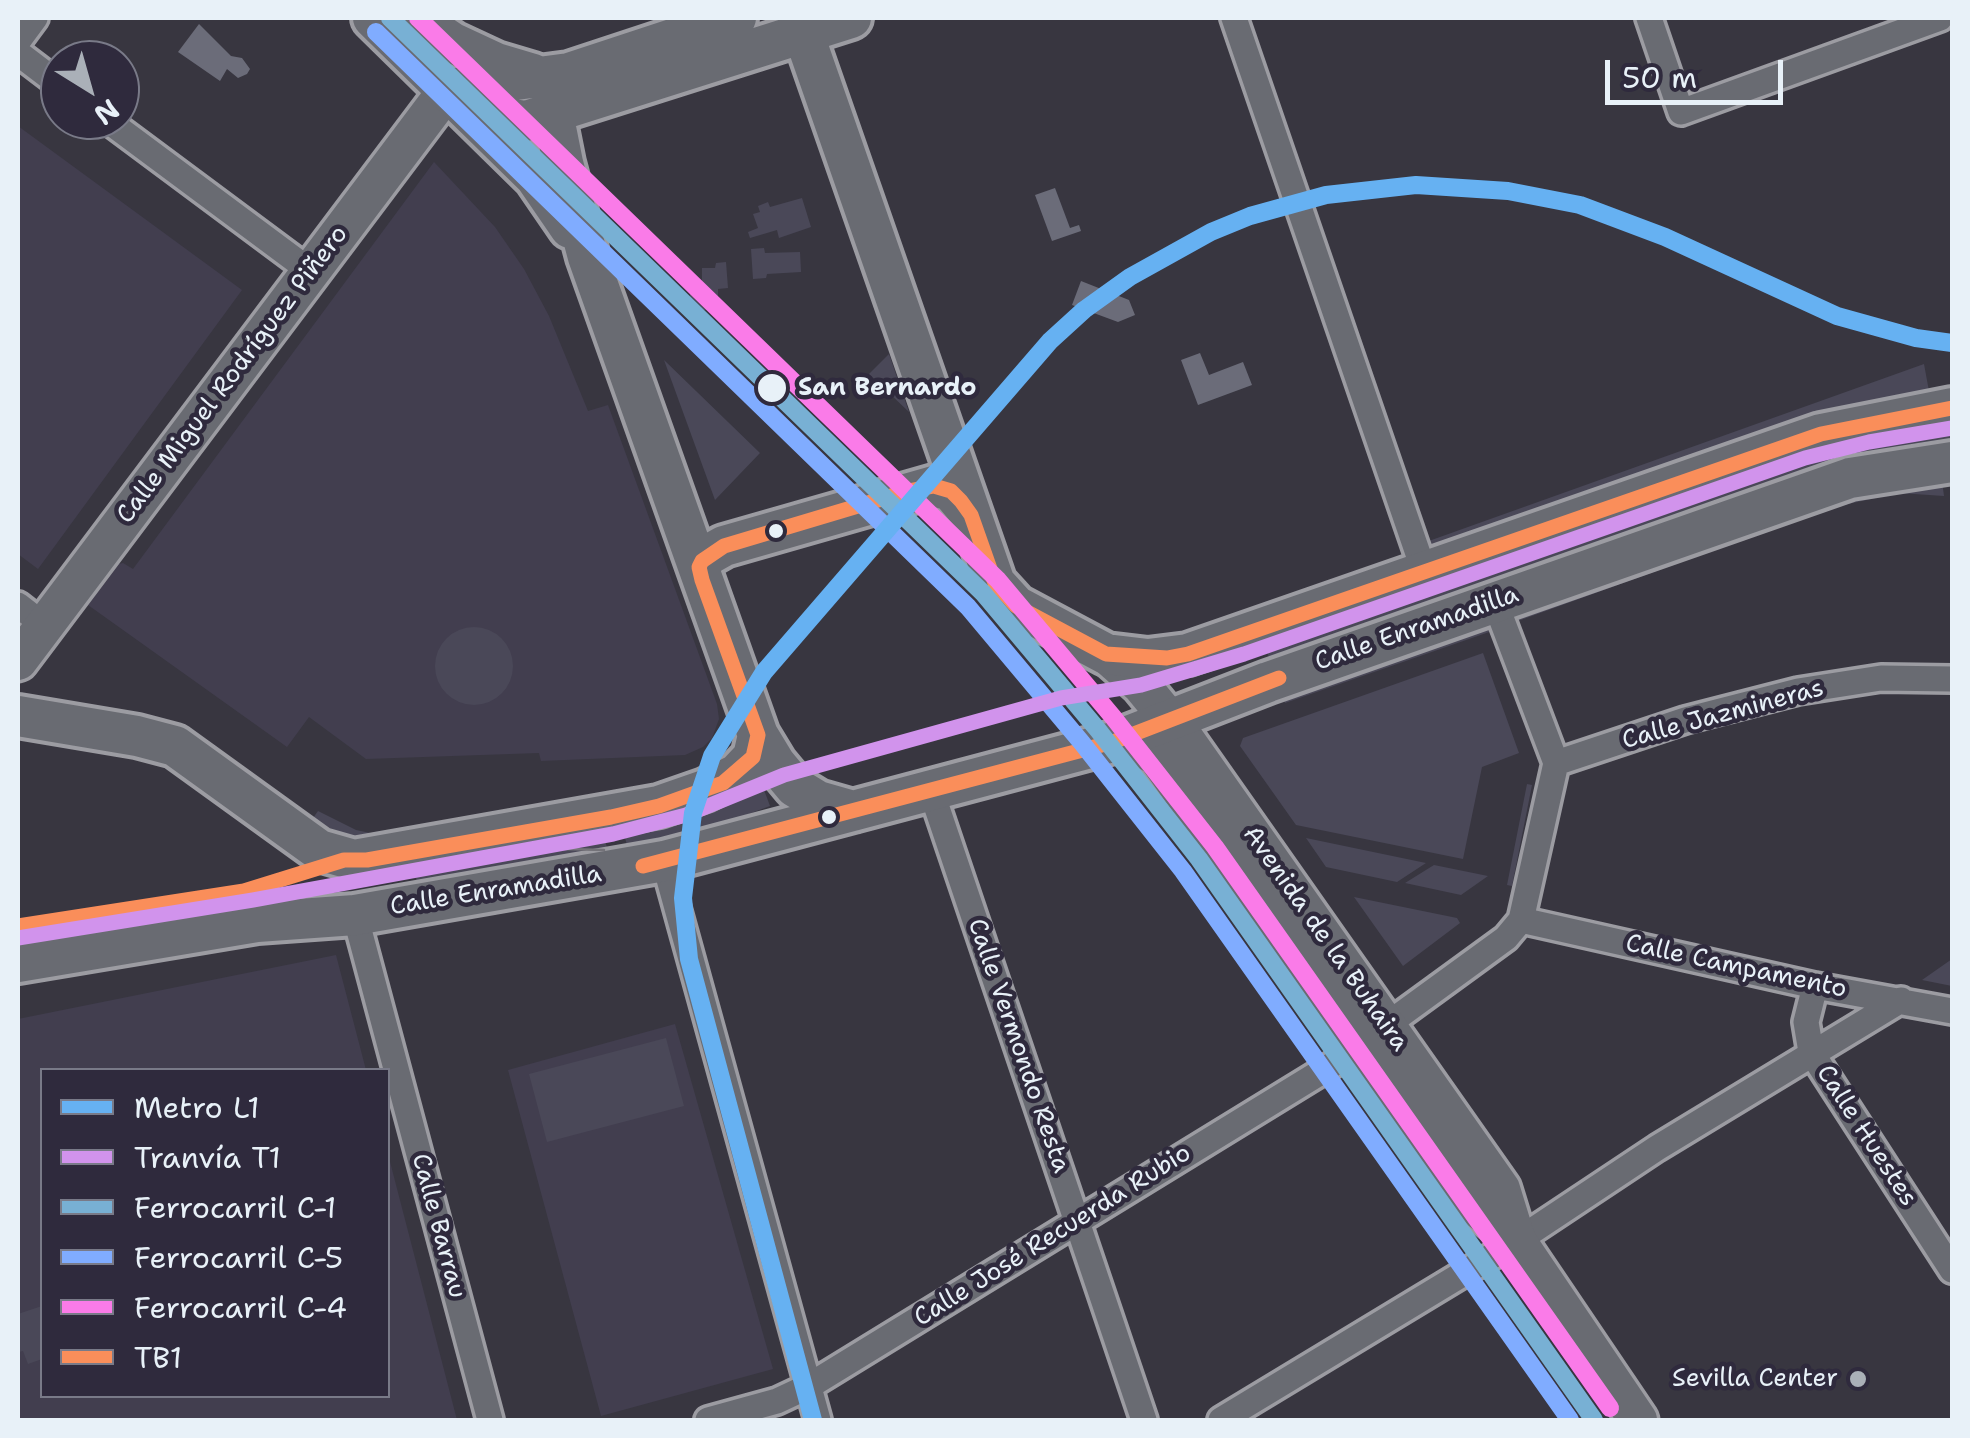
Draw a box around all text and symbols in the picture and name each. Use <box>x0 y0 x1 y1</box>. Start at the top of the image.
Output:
north arrow <box>40 40 140 140</box>
scale bar <box>1610 40 1788 102</box>
text: 50 m <box>1622 57 1697 98</box>
text: N <box>87 91 127 134</box>
street label: Calle Miguel Rodríguez Piñero <box>111 220 355 530</box>
marker: San Bernardo <box>755 371 789 405</box>
place label: San Bernardo <box>798 373 977 403</box>
unlabelled marker <box>766 521 786 541</box>
street label: Calle Enramadilla <box>1311 580 1523 678</box>
street label: Calle Jazmineras <box>1619 674 1827 756</box>
unlabelled marker <box>819 807 839 827</box>
street label: Avenida de la Buhaira <box>1236 821 1414 1057</box>
street label: Calle Enramadilla <box>388 859 604 923</box>
street label: Calle Vermondo Resta <box>960 915 1076 1177</box>
street label: Calle Campamento <box>1623 929 1849 1005</box>
street label: Calle Huestes <box>1809 1060 1923 1212</box>
legend <box>40 1068 390 1398</box>
text: Metro L1 <box>134 1087 260 1128</box>
text: Tranvía T1 <box>134 1137 281 1178</box>
street label: Calle José Recuerda Rubio <box>909 1138 1197 1334</box>
street label: Calle Barrau <box>404 1150 472 1302</box>
text: Ferrocarril C-1 <box>134 1187 337 1228</box>
text: Ferrocarril C-5 <box>134 1237 343 1278</box>
text: Ferrocarril C-4 <box>134 1287 347 1328</box>
text: TB1 <box>134 1337 182 1378</box>
place label: Sevilla Center <box>1672 1364 1838 1394</box>
marker: Sevilla Center <box>1847 1368 1869 1390</box>

